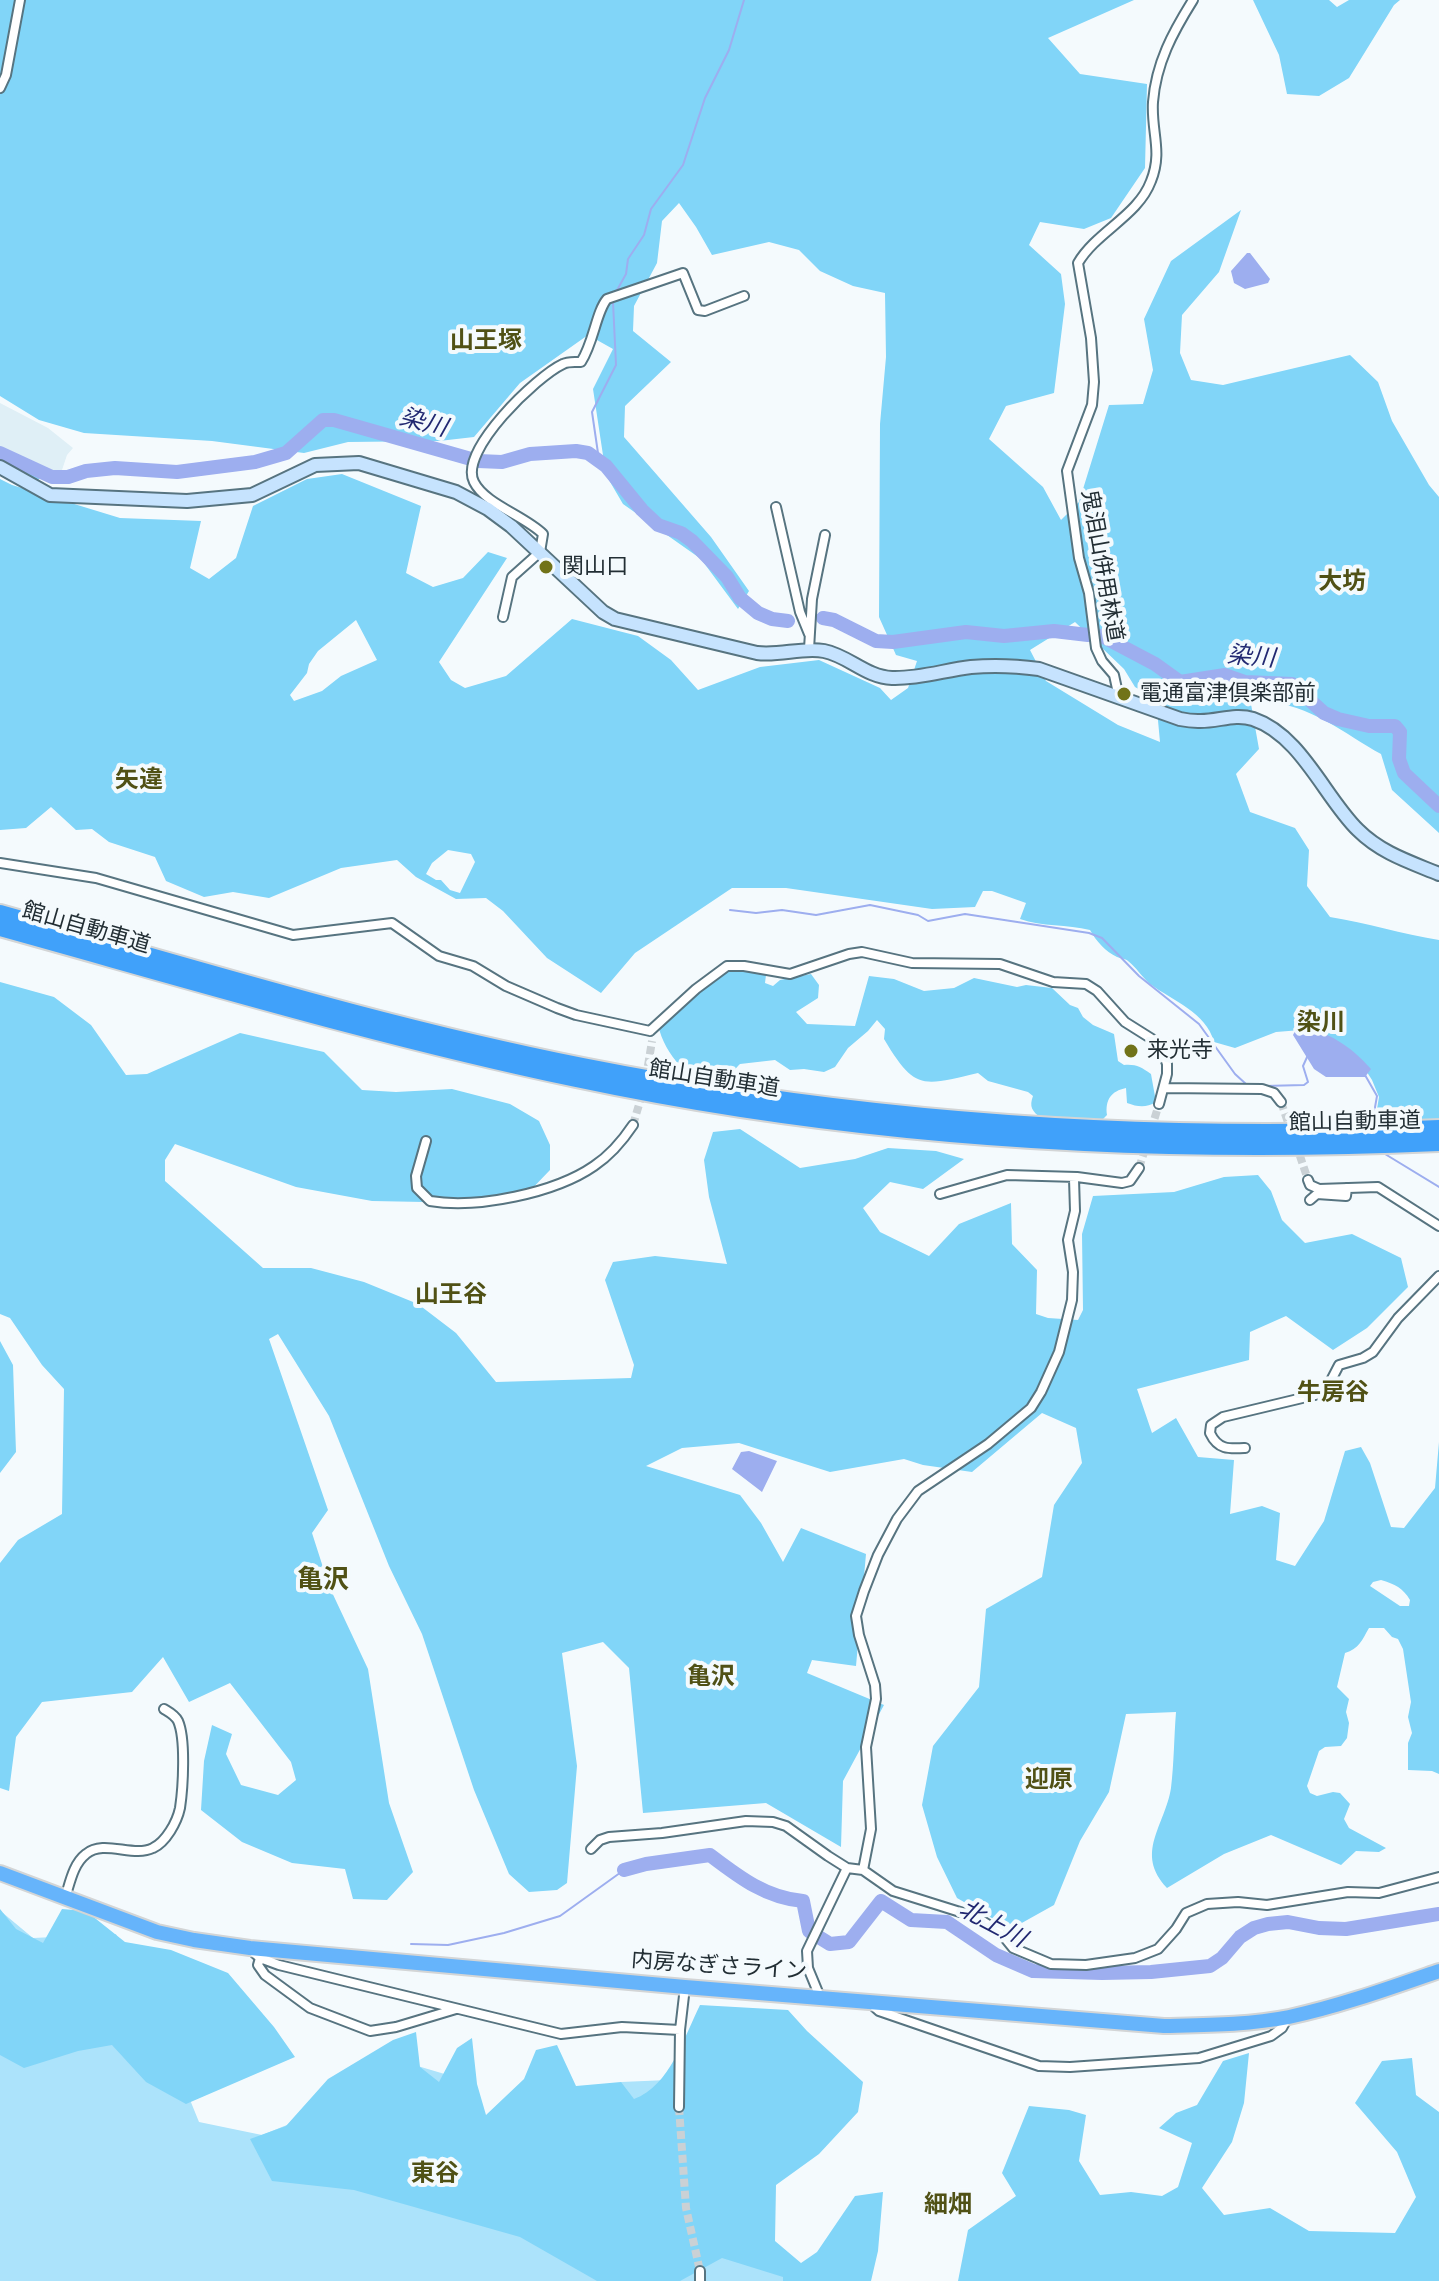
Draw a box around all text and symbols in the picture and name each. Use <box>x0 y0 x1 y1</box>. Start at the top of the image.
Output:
district label: 山王塚 <box>450 328 522 356</box>
water label: 染川 <box>396 404 450 444</box>
street label: 鬼泪山併用林道 <box>1075 488 1127 644</box>
place label: 関山口 <box>562 554 628 580</box>
marker: 関山口 <box>537 558 555 576</box>
district label: 大坊 <box>1318 569 1366 597</box>
water label: 染川 <box>1226 642 1276 674</box>
place label: 電通富津倶楽部前 <box>1140 681 1316 707</box>
marker: 電通富津倶楽部前 <box>1115 685 1133 703</box>
district label: 矢違 <box>115 767 163 795</box>
street label: 館山自動車道 <box>19 898 153 960</box>
district label: 染川 <box>1297 1010 1345 1038</box>
place label: 来光寺 <box>1147 1038 1213 1064</box>
marker: 来光寺 <box>1122 1042 1140 1060</box>
street label: 館山自動車道 <box>647 1057 781 1103</box>
street label: 館山自動車道 <box>1289 1109 1421 1137</box>
district label: 山王谷 <box>415 1282 487 1310</box>
district label: 牛房谷 <box>1297 1380 1369 1408</box>
district label: 亀沢 <box>297 1565 349 1597</box>
district label: 亀沢 <box>687 1664 735 1692</box>
district label: 迎原 <box>1025 1767 1073 1795</box>
water label: 北上川 <box>953 1895 1031 1955</box>
street label: 内房なぎさライン <box>630 1948 808 1986</box>
district label: 東谷 <box>411 2161 459 2189</box>
district label: 細畑 <box>924 2192 972 2220</box>

